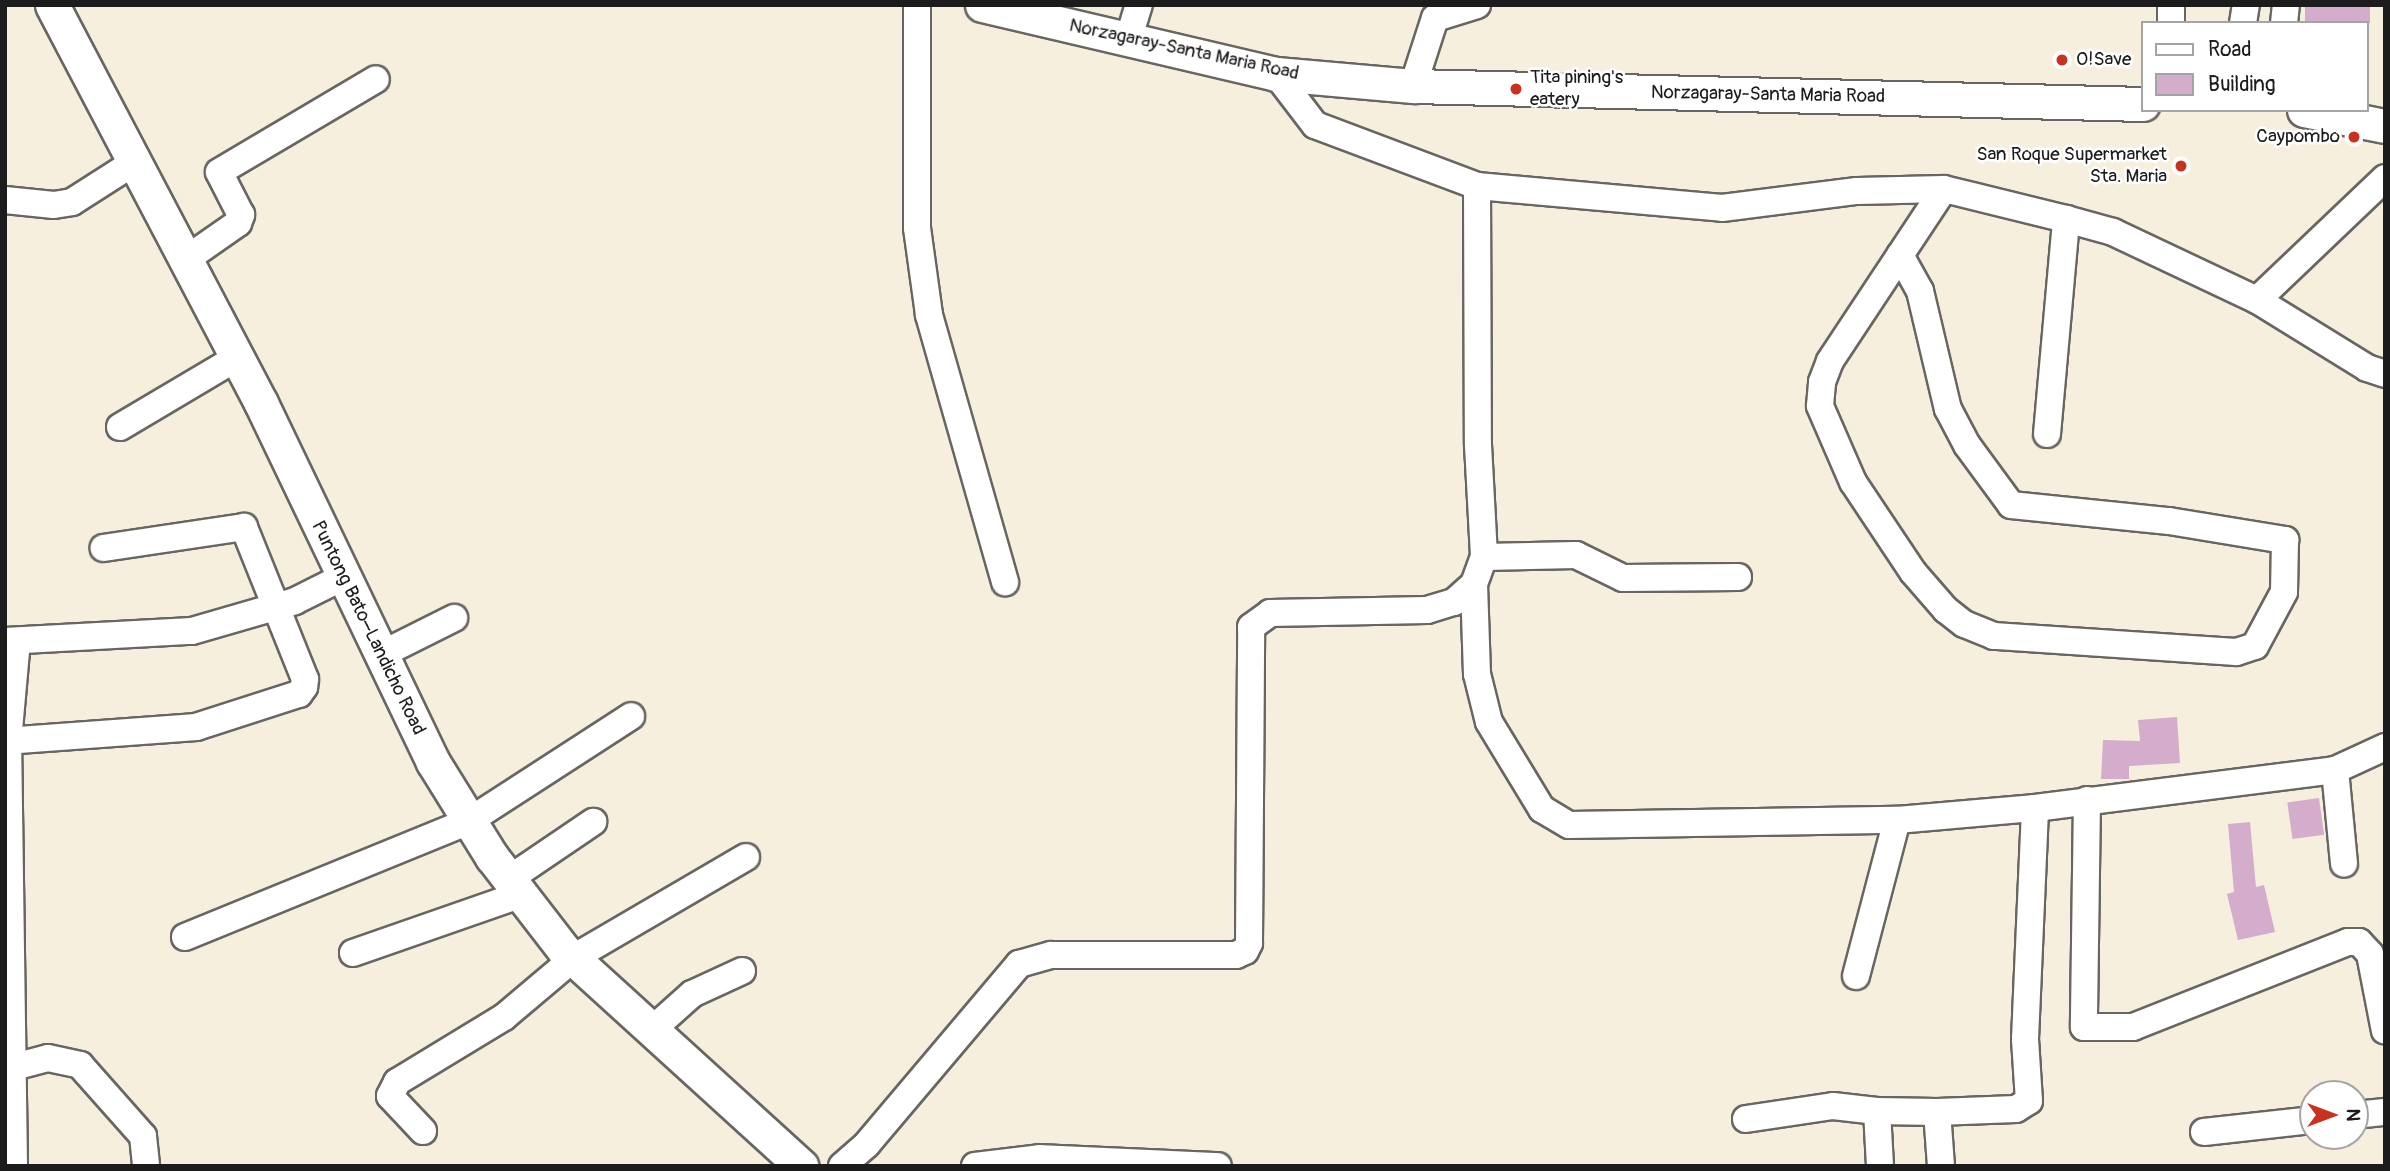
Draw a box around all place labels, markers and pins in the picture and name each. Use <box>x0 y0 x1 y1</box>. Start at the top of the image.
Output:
place label: O!Save <box>2076 49 2131 71</box>
marker: O!Save <box>2054 52 2070 68</box>
place label: Tita pining's eatery <box>1530 67 1623 111</box>
marker: Tita pining's eatery <box>1508 81 1524 97</box>
place label: Caypombo <box>2256 126 2340 148</box>
marker: Caypombo <box>2346 129 2362 145</box>
place label: San Roque Supermarket Sta. Maria <box>1976 144 2167 188</box>
marker: San Roque Supermarket Sta. Maria <box>2173 158 2189 174</box>

